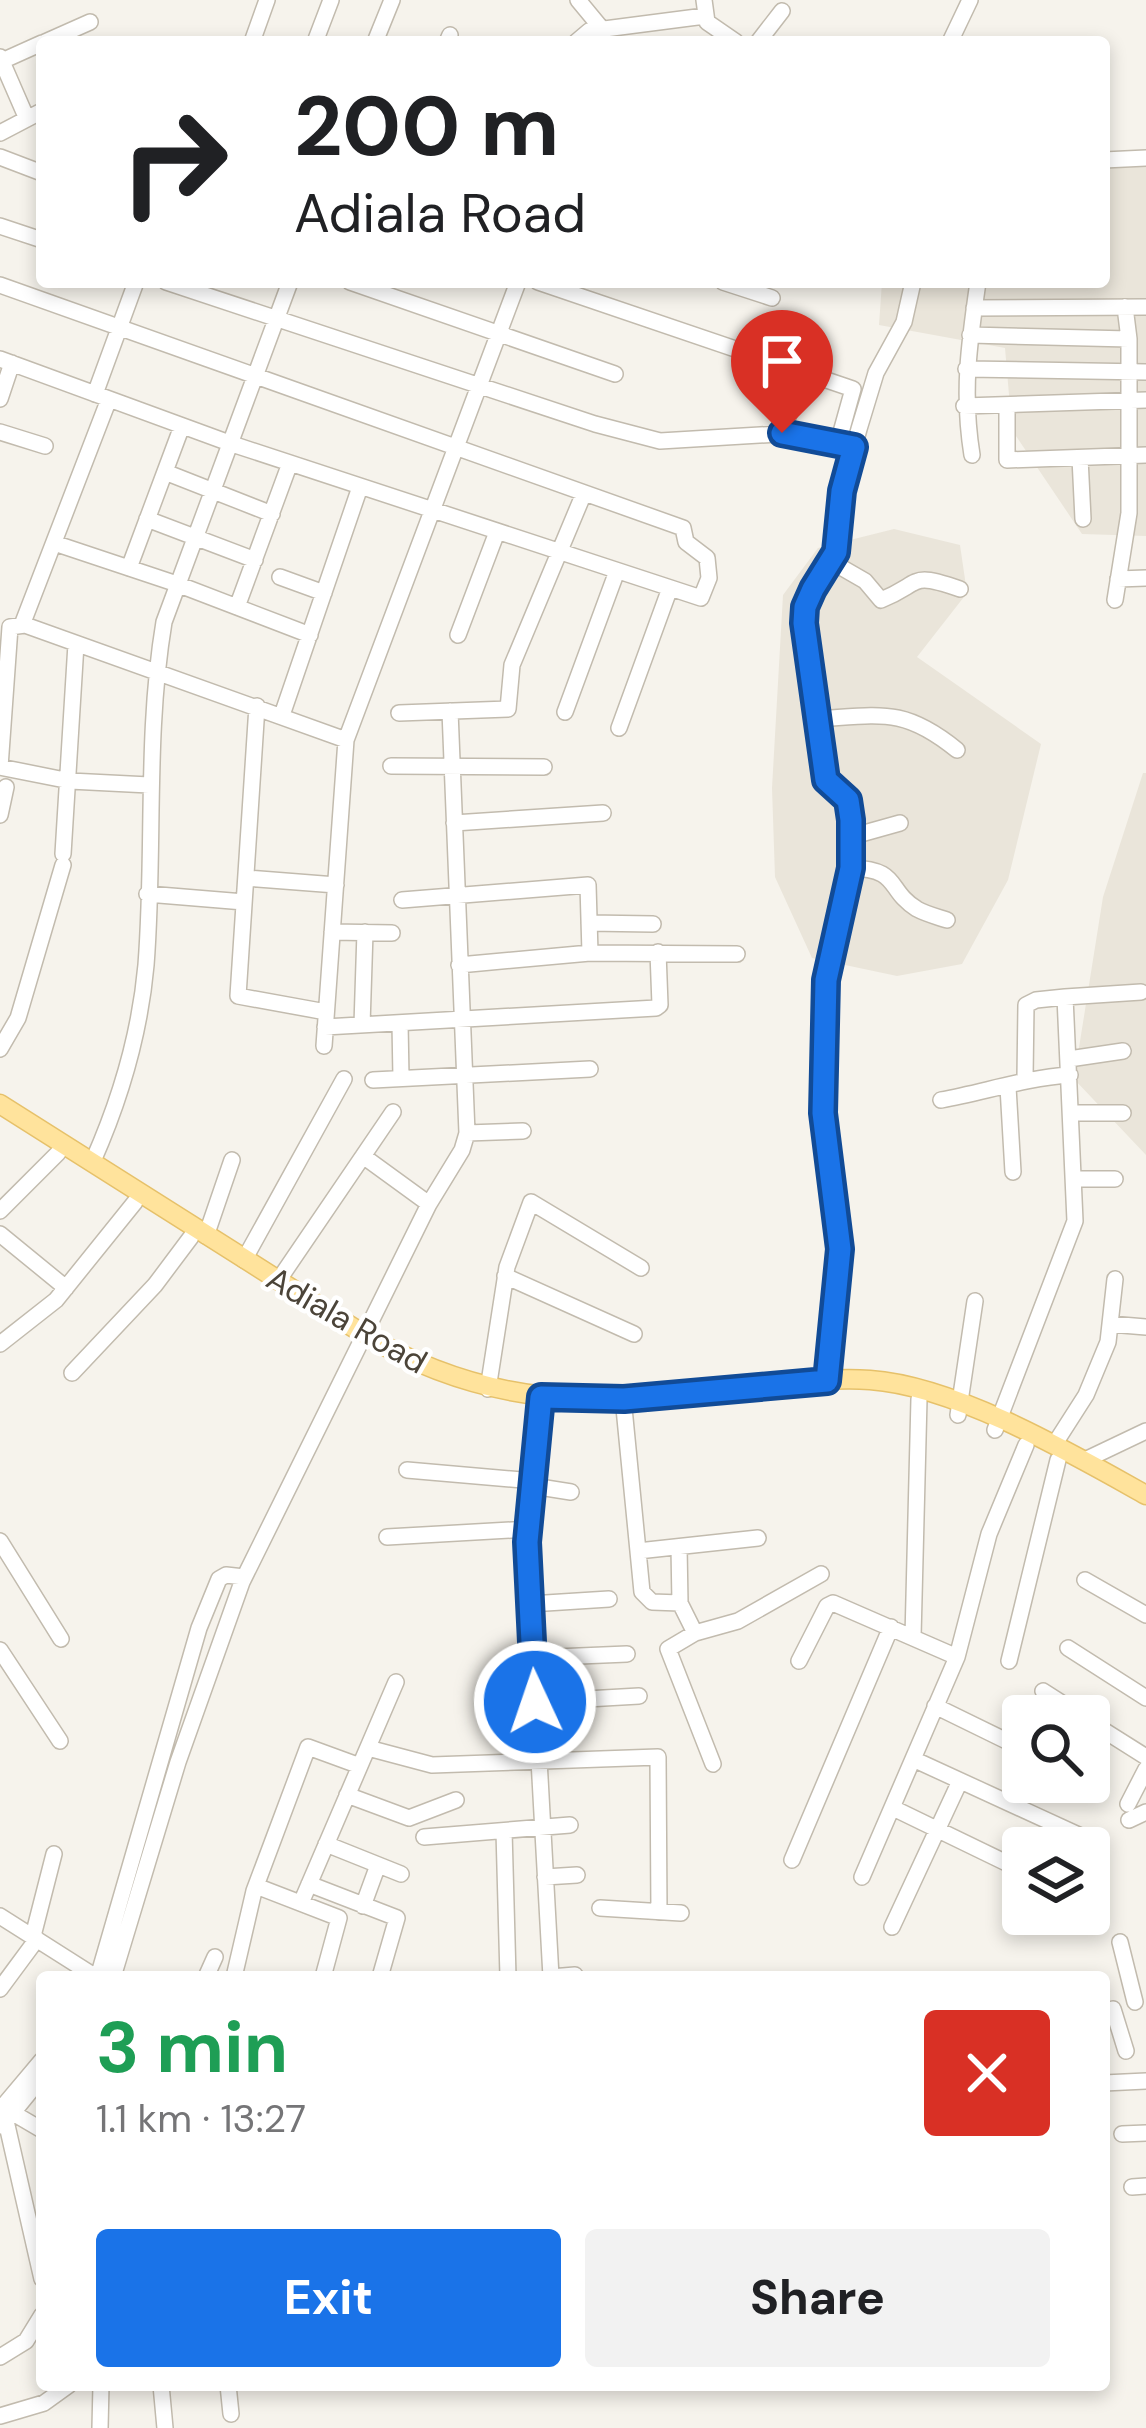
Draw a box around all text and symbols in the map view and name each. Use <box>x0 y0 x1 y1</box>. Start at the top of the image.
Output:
text: 200 m <box>294 72 559 181</box>
icon: right <box>96 84 252 240</box>
text: Adiala Road <box>294 178 586 249</box>
pin <box>731 310 833 433</box>
icon: arrive <box>749 328 815 394</box>
street label: Adiala Road <box>259 1257 435 1383</box>
position arrow <box>472 1639 598 1765</box>
map controls <box>1002 1695 1110 1935</box>
button: search <box>1002 1695 1110 1803</box>
button: layers <box>1002 1827 1110 1935</box>
text: 3 min <box>96 2001 288 2094</box>
button: close <box>924 2010 1050 2136</box>
text: 1.1 km · 13:27 <box>96 2093 306 2144</box>
button: Exit <box>96 2229 561 2367</box>
button: Share <box>585 2229 1050 2367</box>

